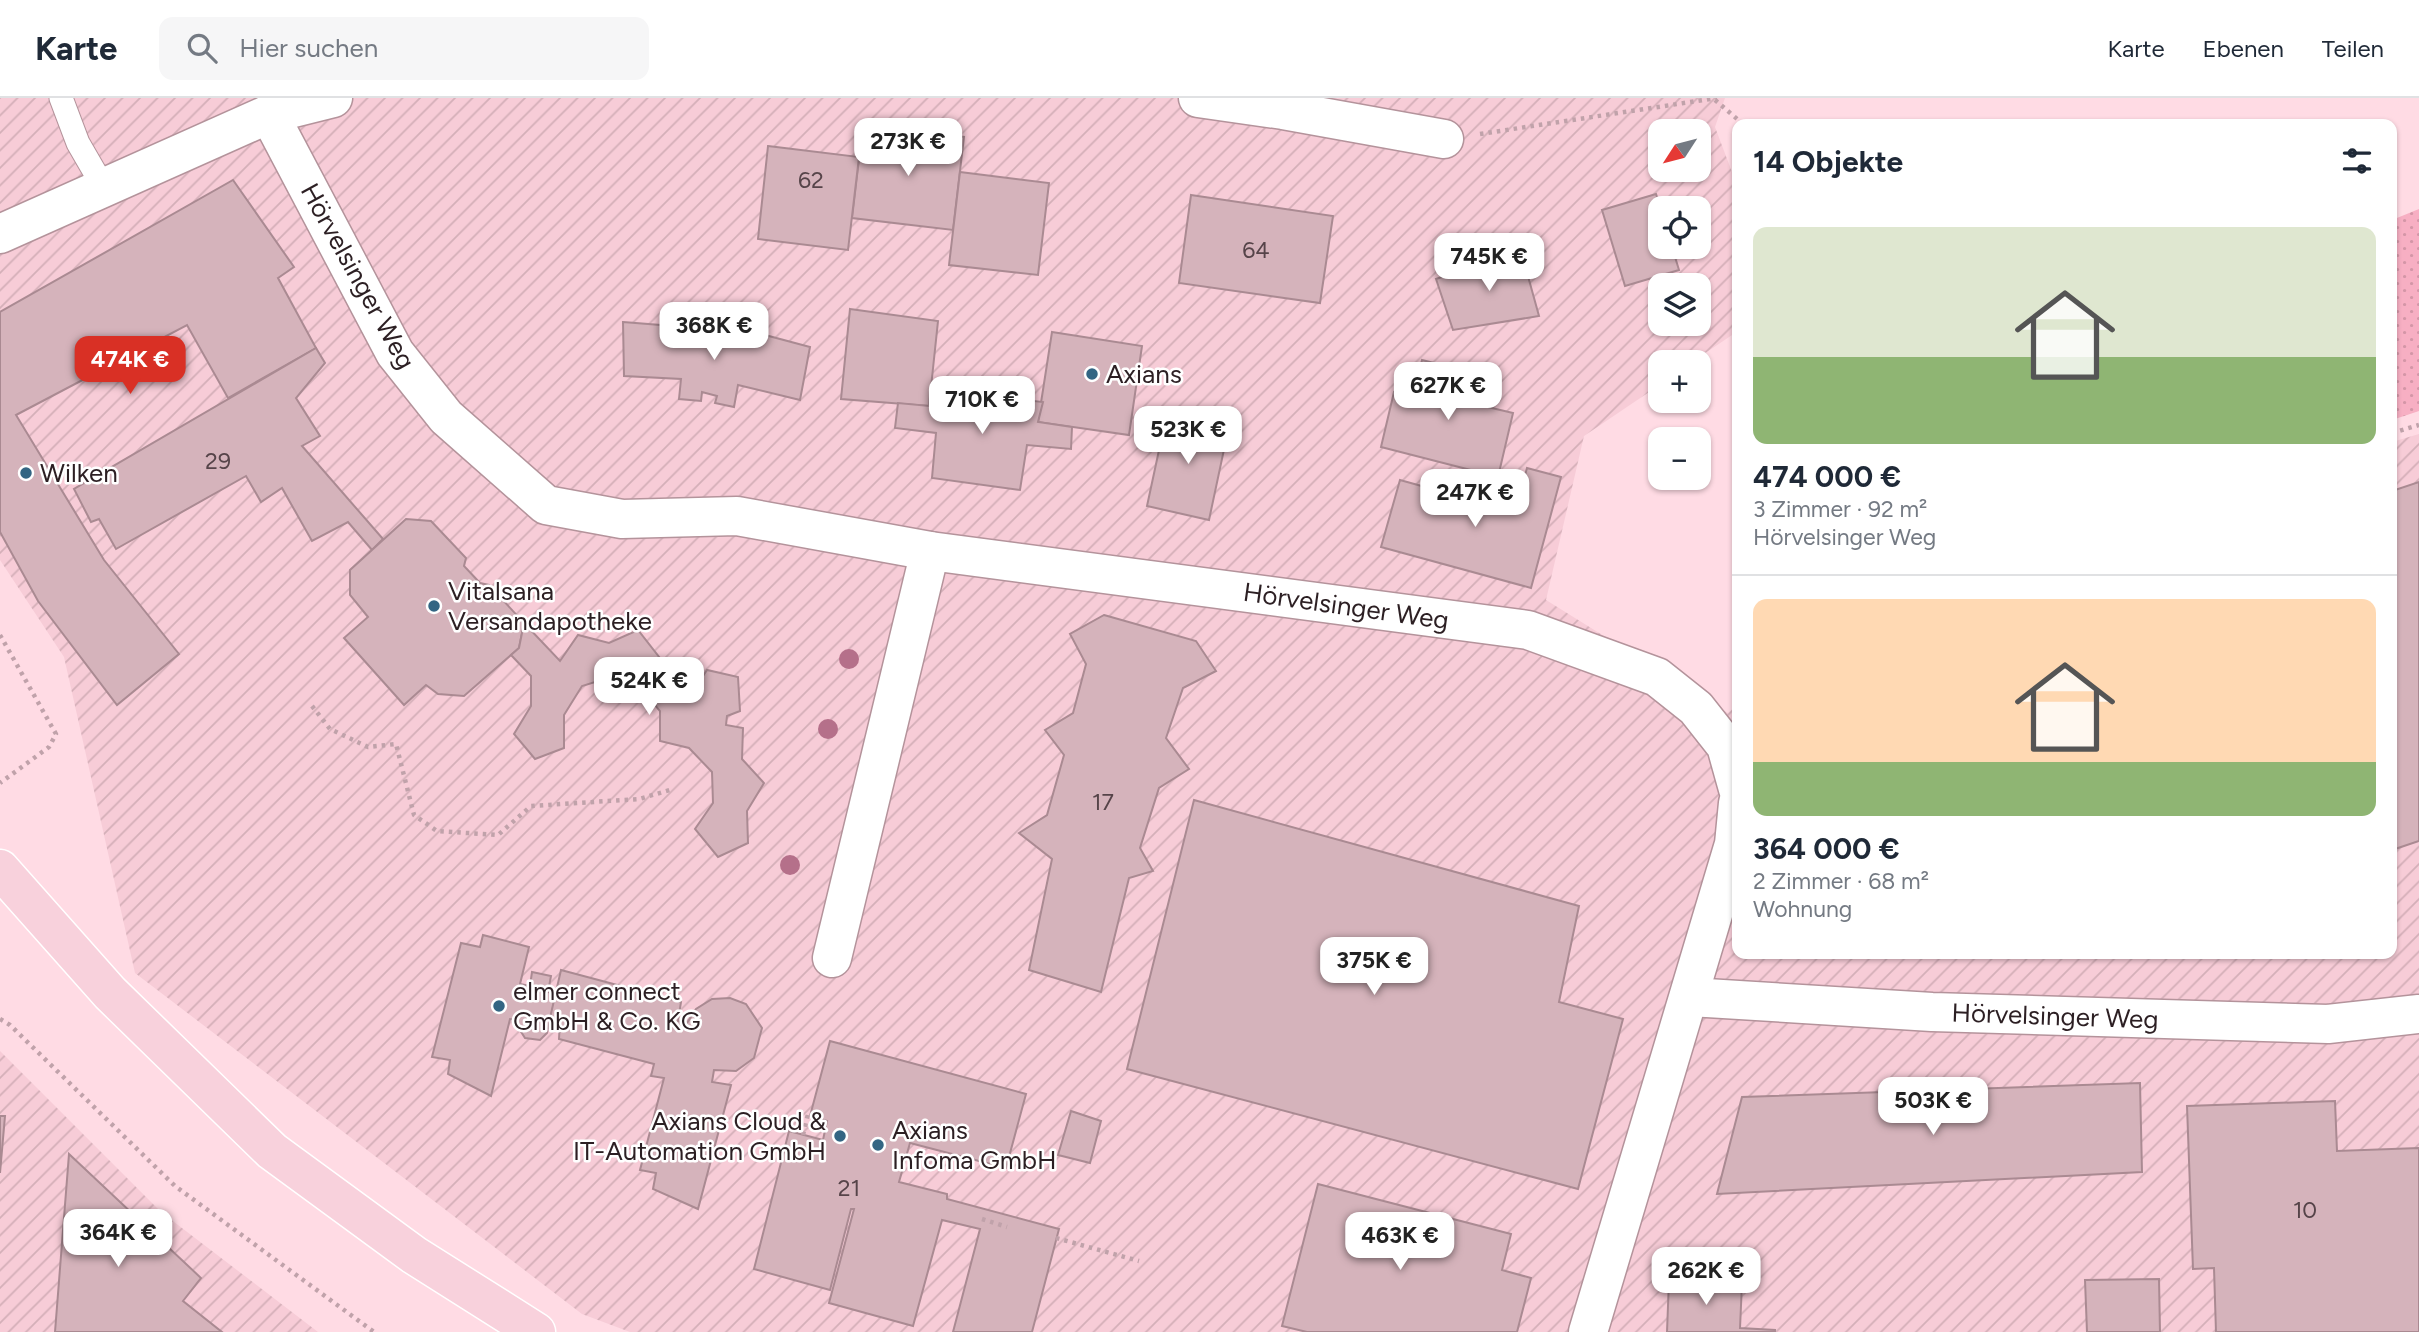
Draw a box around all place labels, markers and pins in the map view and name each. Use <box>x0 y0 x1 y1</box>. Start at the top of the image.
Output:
pin: 273K € <box>851 118 965 178</box>
pin: 745K € <box>1432 234 1546 293</box>
pin: 368K € <box>657 302 771 362</box>
pin: 474K € <box>73 336 187 396</box>
place label: Axians <box>1106 358 1182 390</box>
pin: 627K € <box>1391 362 1505 422</box>
marker: Axians <box>1084 366 1100 382</box>
pin: 710K € <box>925 376 1039 436</box>
pin: 523K € <box>1131 406 1245 466</box>
place label: Wilken <box>40 457 118 489</box>
marker: Wilken <box>18 465 34 481</box>
pin: 247K € <box>1418 470 1532 529</box>
place label: Vitalsana Versandapotheke <box>448 575 652 637</box>
marker: Vitalsana Versandapotheke <box>426 598 442 614</box>
pin: 524K € <box>592 658 706 717</box>
pin: 375K € <box>1317 937 1431 997</box>
place label: elmer connect GmbH & Co. KG <box>513 975 701 1037</box>
marker: elmer connect GmbH & Co. KG <box>491 998 507 1014</box>
pin: 503K € <box>1876 1077 1990 1137</box>
place label: Axians Cloud & IT-Automation GmbH <box>573 1105 826 1167</box>
place label: Axians Infoma GmbH <box>892 1114 1057 1176</box>
marker: Axians Cloud & IT-Automation GmbH <box>832 1128 848 1144</box>
marker: Axians Infoma GmbH <box>870 1137 886 1153</box>
pin: 364K € <box>61 1210 175 1269</box>
pin: 463K € <box>1343 1212 1457 1272</box>
pin: 262K € <box>1649 1248 1763 1307</box>

